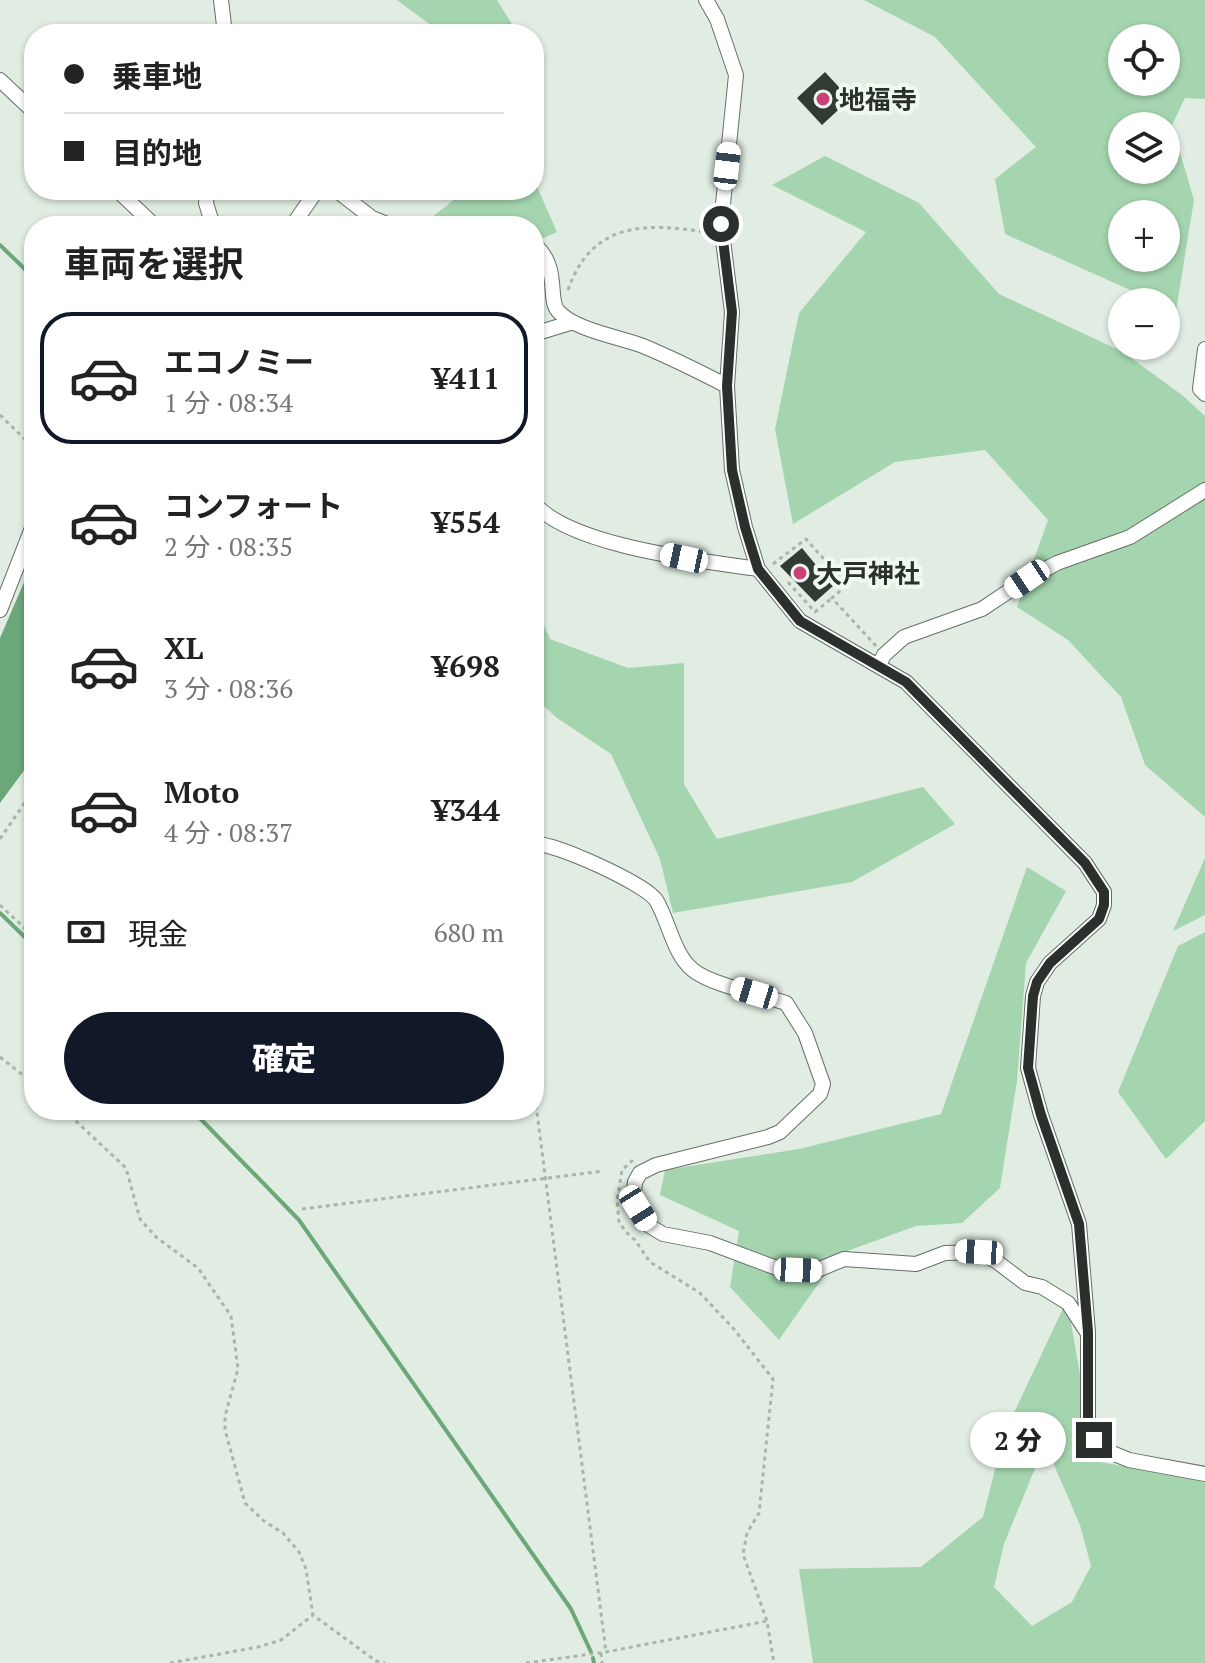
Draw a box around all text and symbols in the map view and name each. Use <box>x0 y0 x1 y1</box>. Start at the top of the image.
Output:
map controls <box>1108 24 1180 360</box>
button: locate <box>1108 24 1180 96</box>
text: 乗車地 <box>112 56 202 96</box>
place label: 地福寺 <box>839 82 917 116</box>
marker: 地福寺 <box>814 90 832 108</box>
button: layers <box>1108 112 1180 184</box>
text: 目的地 <box>112 133 202 173</box>
car <box>712 141 742 191</box>
button: + <box>1108 200 1180 272</box>
route start <box>703 206 739 242</box>
text: 車両を選択 <box>64 240 244 287</box>
button: − <box>1108 288 1180 360</box>
icon: car <box>68 342 140 414</box>
text: エコノミー <box>164 342 314 382</box>
text: ¥411 <box>432 358 500 398</box>
text: 1 分 · 08:34 <box>164 385 293 419</box>
icon: car <box>68 486 140 558</box>
text: コンフォート <box>164 486 343 526</box>
text: ¥554 <box>432 502 500 542</box>
text: 2 分 · 08:35 <box>164 529 293 563</box>
car <box>658 541 710 575</box>
place label: 大戸神社 <box>816 556 920 590</box>
car <box>1000 556 1054 602</box>
marker: 大戸神社 <box>791 564 809 582</box>
text: XL <box>164 628 203 668</box>
icon: car <box>68 630 140 702</box>
text: ¥698 <box>432 646 500 686</box>
text: 3 分 · 08:36 <box>164 671 293 705</box>
text: Moto <box>164 772 239 812</box>
icon: car <box>68 774 140 846</box>
text: ¥344 <box>432 790 500 830</box>
text: 4 分 · 08:37 <box>164 815 293 849</box>
icon: cash <box>64 910 108 954</box>
text: 現金 <box>128 914 188 954</box>
text: 680 m <box>434 915 504 949</box>
car <box>728 975 780 1011</box>
button: 確定 <box>64 1012 504 1104</box>
car <box>615 1181 661 1235</box>
car <box>954 1239 1004 1265</box>
car <box>774 1257 822 1283</box>
callout: 2 分 <box>970 1412 1066 1468</box>
route end <box>1076 1422 1112 1458</box>
text: 2 分 <box>994 1423 1042 1457</box>

